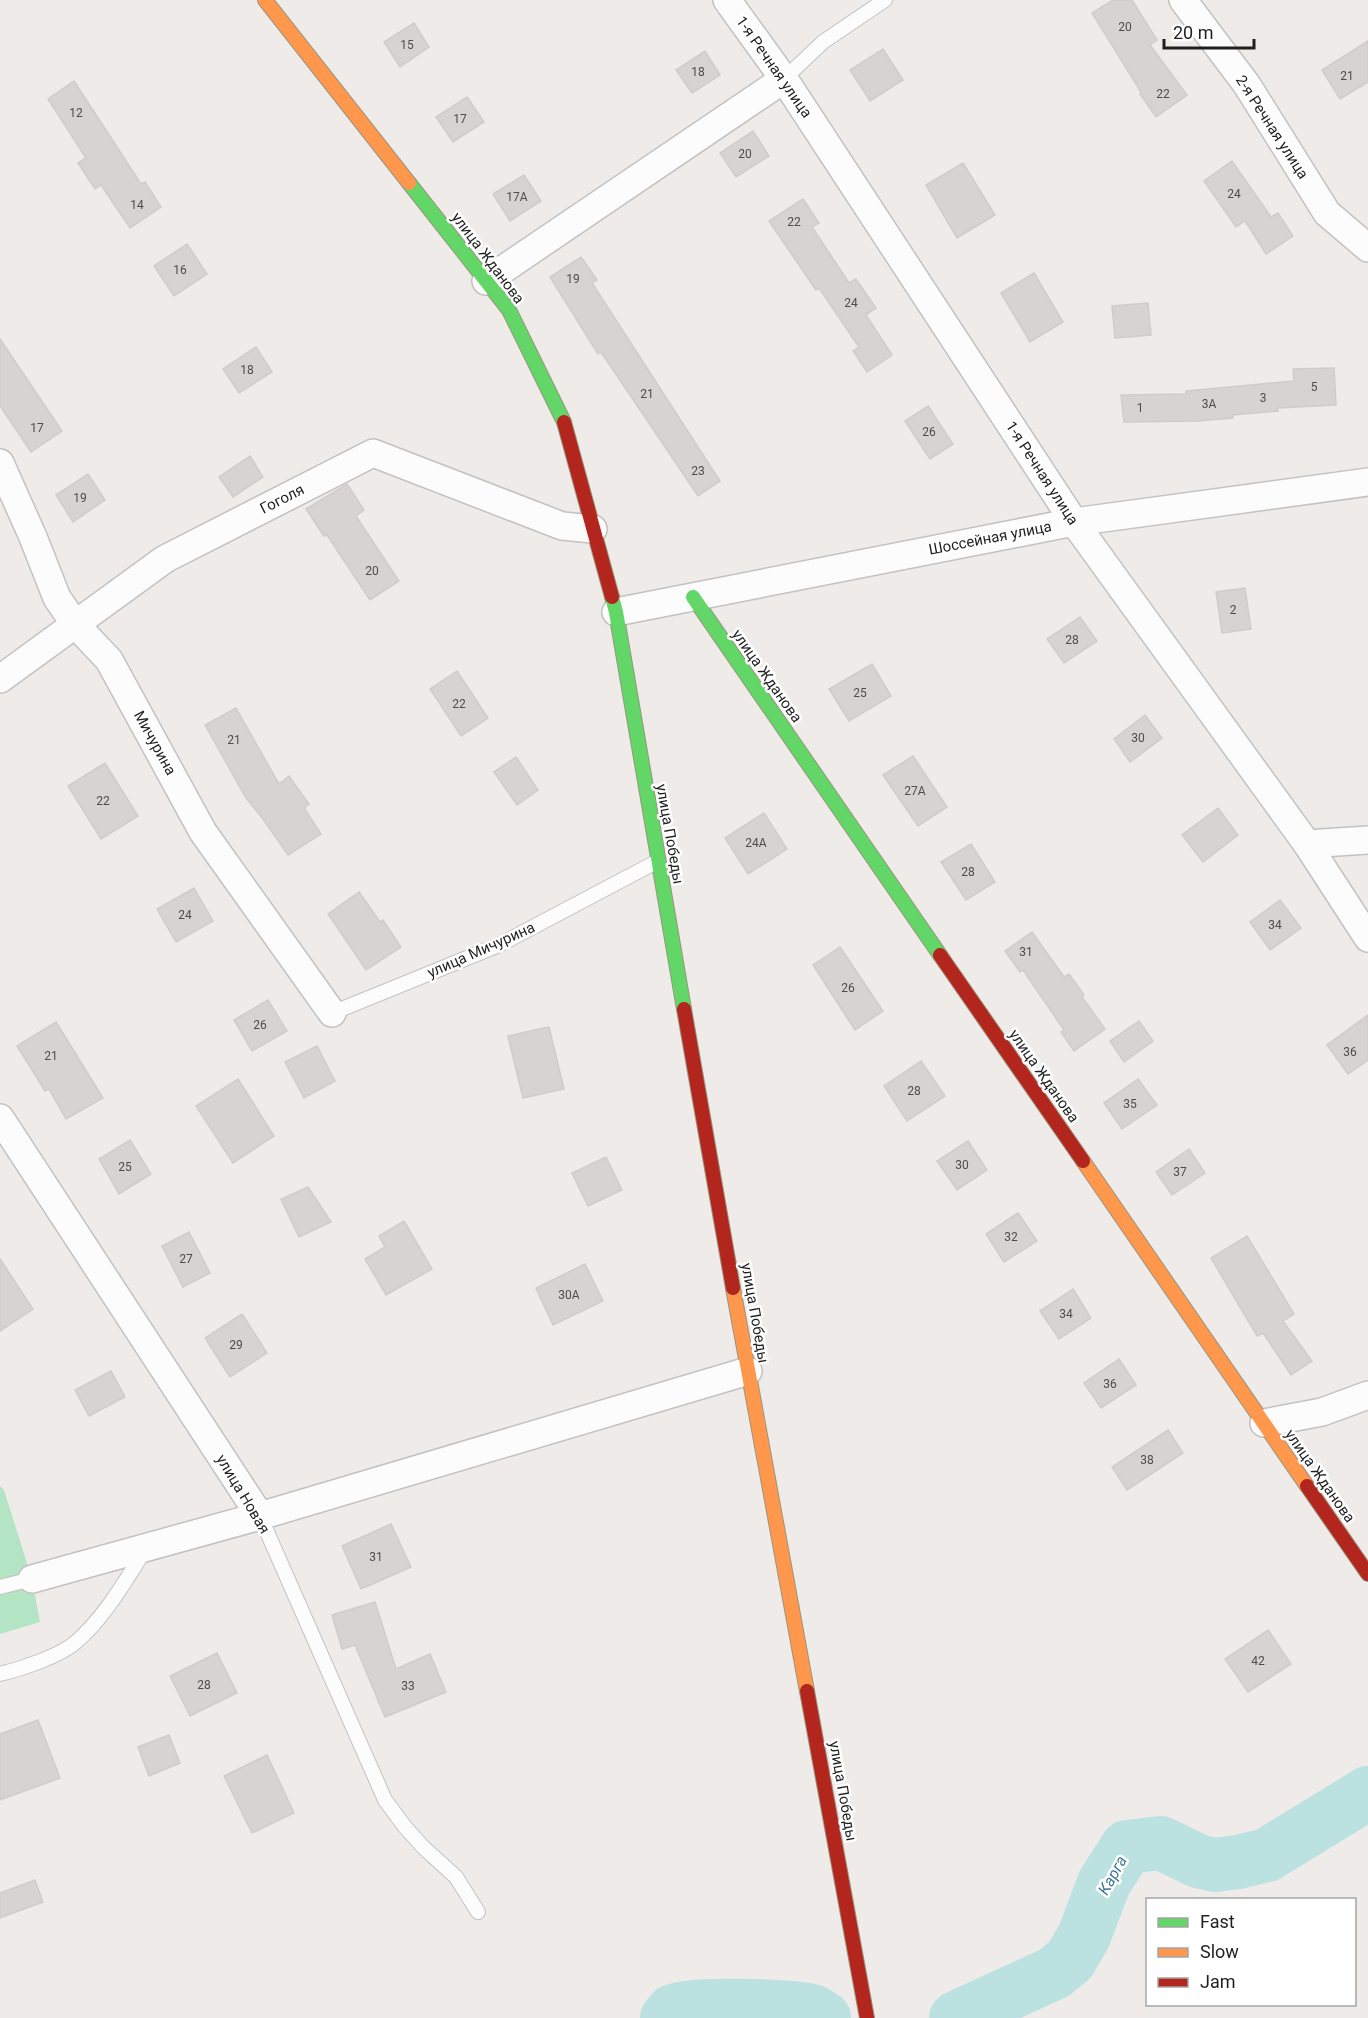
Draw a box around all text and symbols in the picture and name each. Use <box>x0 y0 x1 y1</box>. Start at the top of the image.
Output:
scale bar <box>1164 12 1254 50</box>
street label: 1-я Речная улица <box>732 13 816 121</box>
house number: 20 <box>1118 20 1132 34</box>
text: 20 m <box>1173 22 1213 43</box>
house number: 15 <box>400 38 414 52</box>
house number: 18 <box>691 65 705 79</box>
house number: 21 <box>1340 69 1354 83</box>
street label: 2-я Речная улица <box>1232 72 1312 182</box>
house number: 22 <box>1156 87 1170 101</box>
house number: 12 <box>69 106 83 120</box>
house number: 17 <box>453 112 467 126</box>
house number: 20 <box>738 147 752 161</box>
house number: 24 <box>1227 187 1241 201</box>
house number: 17А <box>506 190 528 204</box>
house number: 14 <box>130 198 144 212</box>
street label: улица Жданова <box>448 209 528 307</box>
house number: 22 <box>787 215 801 229</box>
house number: 16 <box>173 263 187 277</box>
house number: 19 <box>566 272 580 286</box>
house number: 24 <box>844 296 858 310</box>
house number: 18 <box>240 363 254 377</box>
house number: 5 <box>1311 380 1318 394</box>
house number: 21 <box>640 387 654 401</box>
house number: 3 <box>1260 391 1266 405</box>
house number: 3А <box>1202 397 1216 411</box>
house number: 1 <box>1137 401 1143 415</box>
street label: 1-я Речная улица <box>1002 418 1082 528</box>
house number: 17 <box>30 421 44 435</box>
house number: 26 <box>922 425 936 439</box>
house number: 23 <box>691 464 705 478</box>
street label: Гоголя <box>257 480 307 518</box>
house number: 19 <box>73 491 87 505</box>
street label: Шоссейная улица <box>927 517 1053 559</box>
house number: 20 <box>365 564 379 578</box>
house number: 2 <box>1230 603 1237 617</box>
street label: улица Жданова <box>728 626 806 726</box>
house number: 28 <box>1065 633 1079 647</box>
house number: 25 <box>853 686 867 700</box>
house number: 22 <box>452 697 466 711</box>
street label: Мичурина <box>130 708 180 778</box>
house number: 30 <box>1131 731 1145 745</box>
house number: 21 <box>227 733 241 747</box>
street label: улица Победы <box>652 783 688 885</box>
house number: 27А <box>904 784 926 798</box>
house number: 22 <box>96 794 110 808</box>
house number: 24А <box>745 836 767 850</box>
house number: 28 <box>961 865 975 879</box>
house number: 24 <box>178 908 192 922</box>
street label: улица Мичурина <box>424 918 538 982</box>
house number: 34 <box>1268 918 1282 932</box>
house number: 31 <box>1019 945 1033 959</box>
house number: 26 <box>841 981 855 995</box>
house number: 26 <box>253 1018 267 1032</box>
street label: улица Жданова <box>1005 1026 1083 1126</box>
house number: 36 <box>1343 1045 1357 1059</box>
house number: 21 <box>44 1049 58 1063</box>
house number: 28 <box>907 1084 921 1098</box>
house number: 35 <box>1123 1097 1137 1111</box>
house number: 30 <box>955 1158 969 1172</box>
house number: 25 <box>118 1160 132 1174</box>
house number: 37 <box>1173 1165 1187 1179</box>
house number: 32 <box>1004 1230 1018 1244</box>
house number: 27 <box>179 1252 193 1266</box>
street label: улица Победы <box>737 1262 773 1364</box>
house number: 30А <box>558 1288 580 1302</box>
house number: 34 <box>1059 1307 1073 1321</box>
house number: 29 <box>229 1338 243 1352</box>
house number: 36 <box>1103 1377 1117 1391</box>
street label: улица Жданова <box>1281 1426 1359 1526</box>
street label: улица Новая <box>212 1451 274 1537</box>
house number: 38 <box>1140 1453 1154 1467</box>
house number: 31 <box>369 1550 383 1564</box>
house number: 42 <box>1251 1654 1265 1668</box>
house number: 28 <box>197 1678 211 1692</box>
house number: 33 <box>401 1679 415 1693</box>
street label: улица Победы <box>825 1740 861 1842</box>
water label: Карга <box>1094 1852 1131 1898</box>
legend <box>1146 1898 1356 2006</box>
text: Fast <box>1200 1911 1235 1932</box>
text: Slow <box>1200 1941 1239 1962</box>
text: Jam <box>1200 1971 1236 1992</box>

